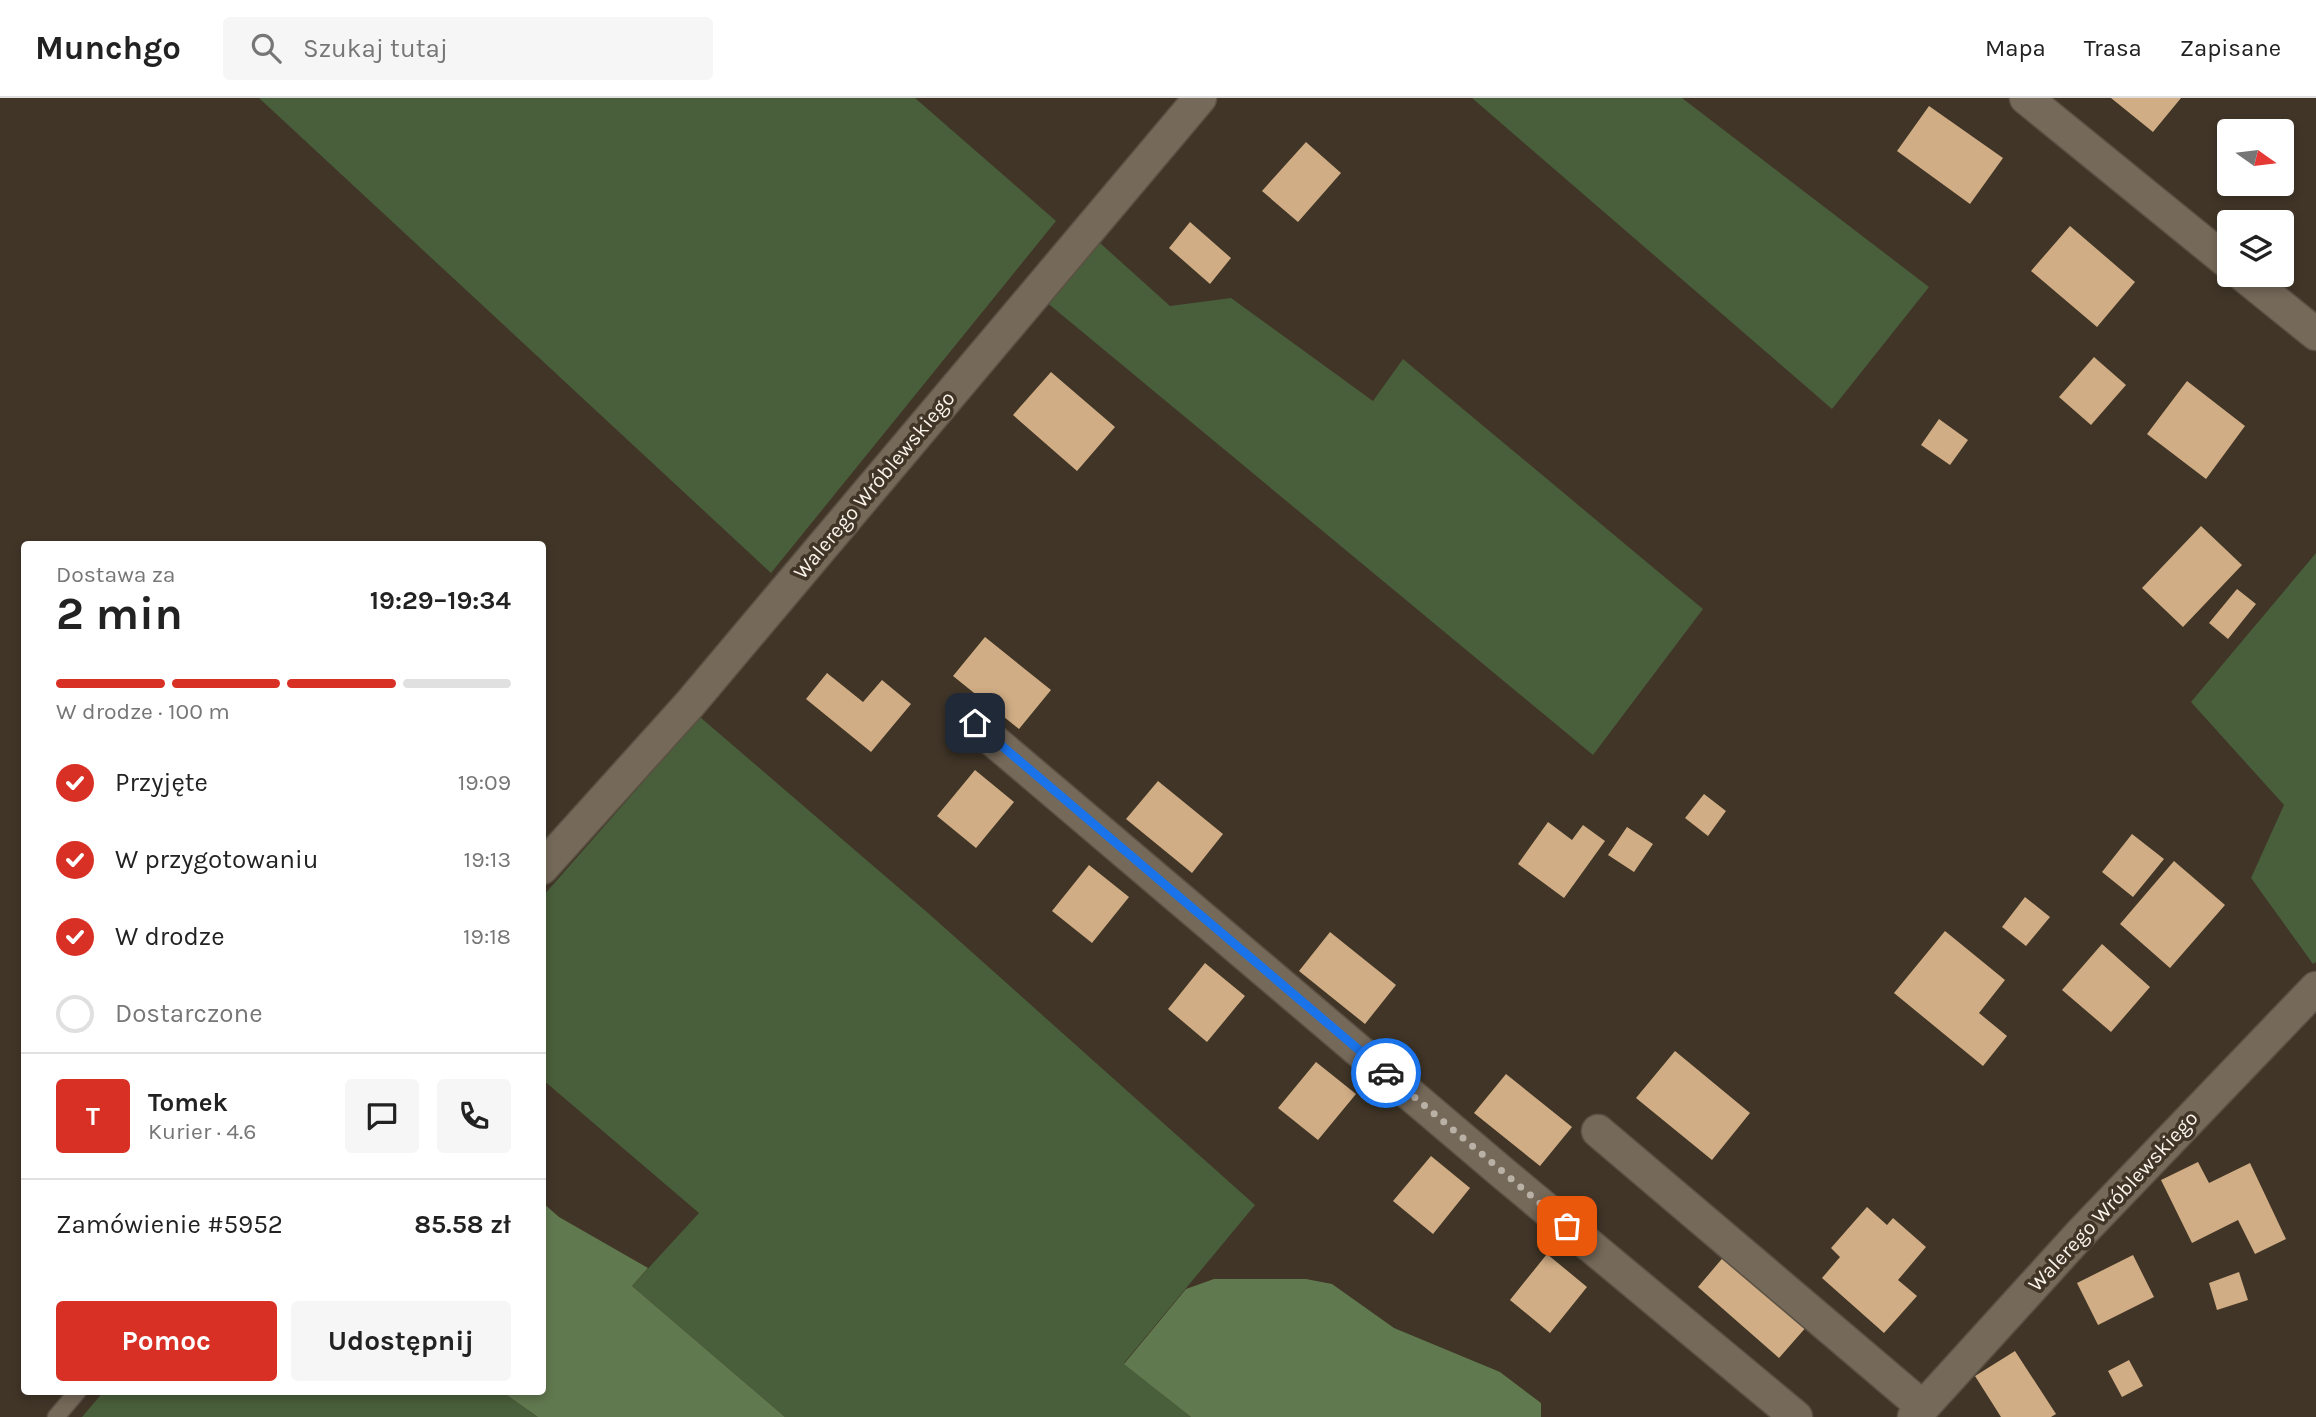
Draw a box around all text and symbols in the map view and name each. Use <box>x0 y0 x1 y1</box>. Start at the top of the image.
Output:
search box <box>223 17 713 80</box>
text: Munchgo <box>35 29 181 67</box>
icon: search <box>247 29 285 67</box>
text: Szukaj tutaj <box>303 33 448 64</box>
text: Mapa <box>1985 34 2046 62</box>
text: Trasa <box>2084 34 2142 62</box>
text: Zapisane <box>2180 34 2281 62</box>
north arrow <box>2217 119 2294 196</box>
map controls <box>2217 119 2294 287</box>
button: layers <box>2217 210 2294 287</box>
street label: Walerego Wróblewskiego <box>788 386 960 584</box>
text: Dostawa za <box>56 561 176 588</box>
text: 19:29–19:34 <box>370 585 511 616</box>
text: 2 min <box>56 587 183 641</box>
pin <box>945 693 1005 753</box>
text: W drodze · 100 m <box>56 698 230 725</box>
icon: home <box>956 704 994 742</box>
icon: check <box>56 764 94 802</box>
text: Przyjęte <box>115 767 208 798</box>
text: 19:09 <box>458 769 511 796</box>
icon: check <box>56 841 94 879</box>
text: W przygotowaniu <box>115 844 318 875</box>
text: 19:13 <box>464 846 511 873</box>
icon: check <box>56 918 94 956</box>
text: W drodze <box>115 921 225 952</box>
text: 19:18 <box>463 923 511 950</box>
text: Dostarczone <box>115 998 263 1029</box>
courier <box>1351 1038 1421 1108</box>
icon: car <box>1367 1054 1405 1092</box>
button: chat <box>345 1079 419 1153</box>
button: phone <box>437 1079 511 1153</box>
text: Tomek <box>148 1087 228 1118</box>
text: T <box>86 1101 100 1132</box>
street label: Walerego Wróblewskiego <box>2023 1106 2203 1296</box>
text: Kurier · 4.6 <box>148 1118 256 1145</box>
pin <box>1537 1196 1597 1256</box>
icon: bag <box>1548 1207 1586 1245</box>
text: Zamówienie #5952 <box>56 1209 283 1240</box>
text: 85.58 zł <box>414 1209 511 1240</box>
button: Pomoc <box>56 1301 277 1381</box>
button: Udostępnij <box>291 1301 511 1381</box>

